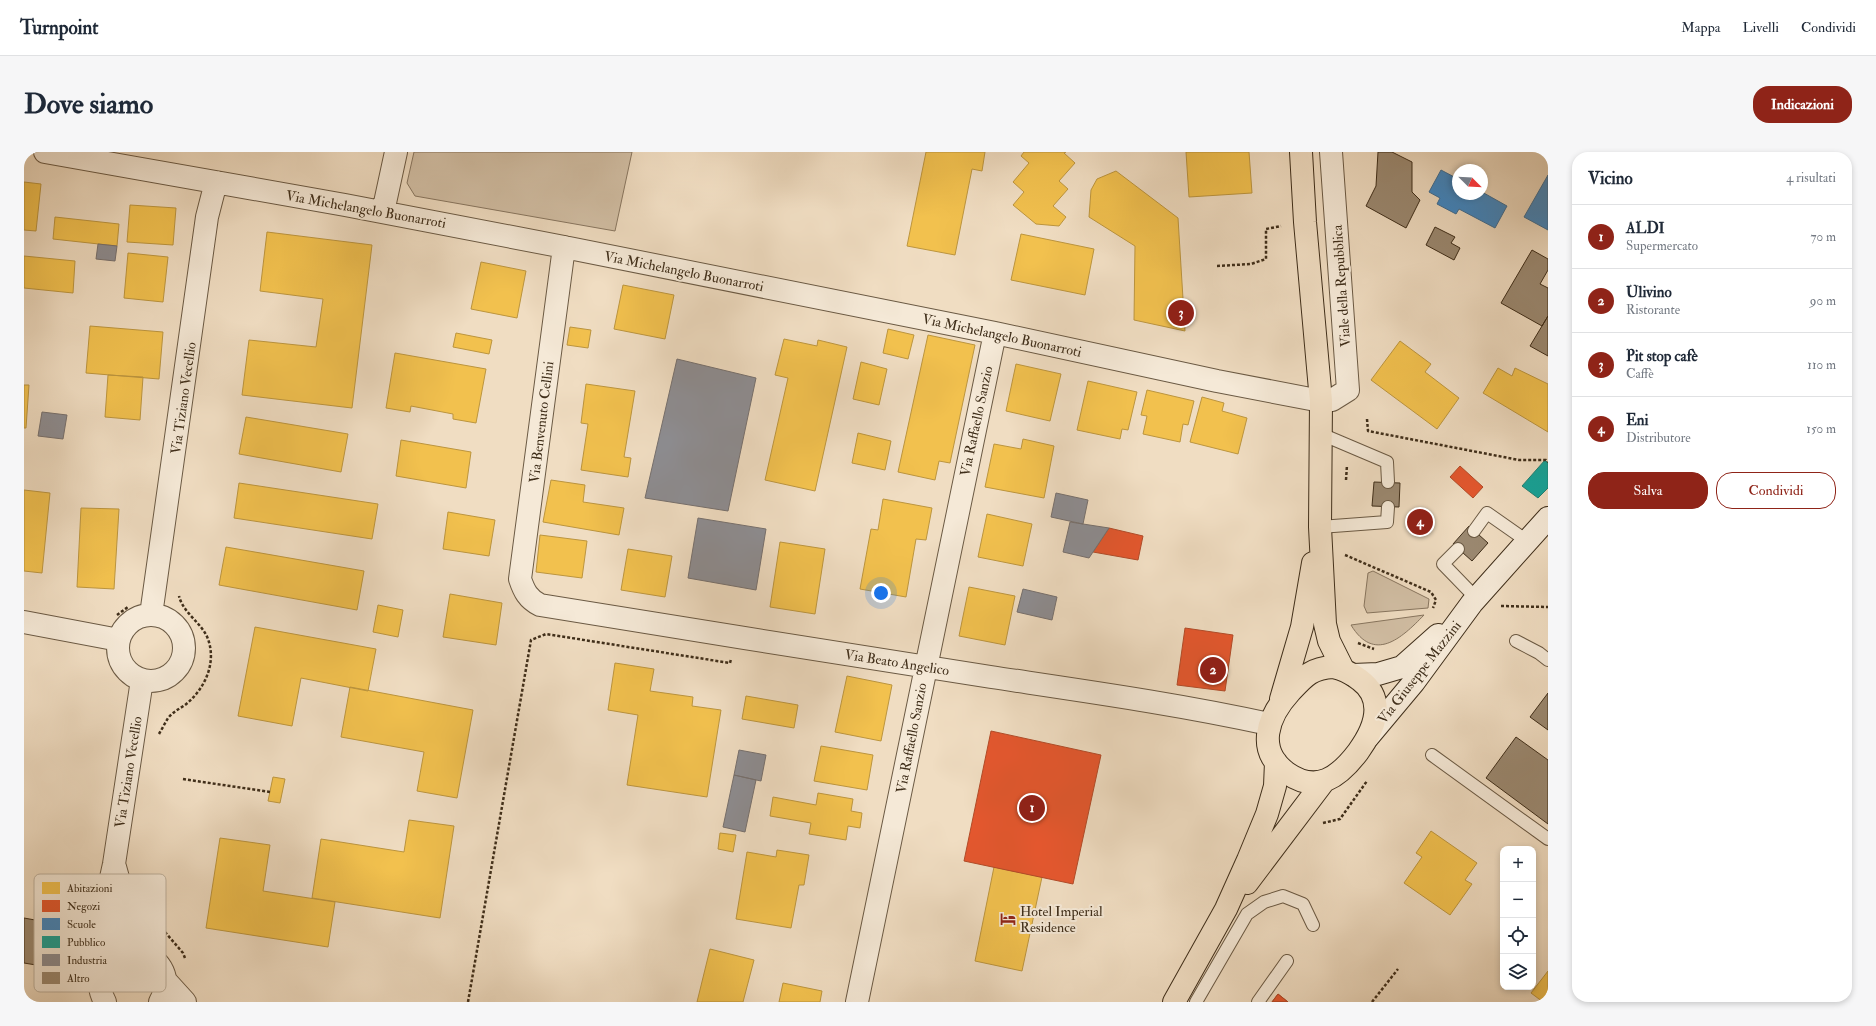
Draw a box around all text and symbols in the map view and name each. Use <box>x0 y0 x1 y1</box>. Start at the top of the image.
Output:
text: Turnpoint <box>20 16 98 40</box>
text: Mappa <box>1681 19 1720 36</box>
text: Livelli <box>1742 19 1779 36</box>
text: Condividi <box>1801 19 1856 36</box>
button: Indicazioni <box>1753 86 1852 123</box>
text: Dove siamo <box>24 87 153 122</box>
north arrow <box>1452 164 1488 200</box>
text: Vicino <box>1588 168 1633 189</box>
text: 4 risultati <box>1786 170 1836 186</box>
street label: Via Michelangelo Buonarroti <box>285 187 448 232</box>
text: ALDI <box>1626 219 1665 238</box>
street label: Viale della Repubblica <box>1329 224 1355 348</box>
text: 1 <box>1599 229 1603 245</box>
text: 70 m <box>1811 229 1836 245</box>
text: Supermercato <box>1626 238 1698 254</box>
street label: Via Michelangelo Buonarroti <box>603 248 765 295</box>
text: Ulivino <box>1626 283 1672 302</box>
text: 2 <box>1598 293 1604 309</box>
text: 90 m <box>1810 293 1836 309</box>
pin: 3 <box>1168 298 1194 328</box>
text: Ristorante <box>1626 302 1680 318</box>
street label: Via Michelangelo Buonarroti <box>921 310 1083 361</box>
street label: Via Tiziano Vecellio <box>167 341 200 455</box>
text: Pit stop cafè <box>1626 347 1698 366</box>
text: 3 <box>1599 357 1604 373</box>
text: 110 m <box>1807 357 1836 373</box>
street label: Via Benvenuto Cellini <box>526 360 557 484</box>
street label: Via Raffaello Sanzio <box>956 364 997 478</box>
text: Caffè <box>1626 366 1654 382</box>
text: Eni <box>1626 411 1649 430</box>
text: 4 <box>1597 421 1605 437</box>
text: 150 m <box>1806 421 1836 437</box>
text: Distributore <box>1626 430 1691 446</box>
button: Salva <box>1588 472 1708 509</box>
button: Condividi <box>1716 472 1836 509</box>
pin: 4 <box>1407 507 1433 537</box>
your location <box>871 583 891 603</box>
street label: Via Giuseppe Mazzini <box>1374 617 1466 728</box>
street label: Via Beato Angelico <box>843 646 951 679</box>
pin: 2 <box>1200 655 1226 685</box>
street label: Via Raffaello Sanzio <box>892 681 931 795</box>
street label: Via Tiziano Vecellio <box>111 715 146 829</box>
pin: 1 <box>1019 793 1045 823</box>
map controls <box>1500 846 1536 990</box>
button: + <box>1500 846 1536 882</box>
legend <box>34 874 166 992</box>
text: Abitazioni <box>66 882 112 895</box>
button: − <box>1500 882 1536 918</box>
text: Negozi <box>67 900 100 913</box>
place label: Hotel Imperial Residence <box>1020 903 1103 936</box>
hotel icon: Hotel Imperial Residence <box>999 910 1017 928</box>
text: Scuole <box>67 918 96 931</box>
button: locate <box>1500 918 1536 954</box>
text: Pubblico <box>67 936 105 949</box>
text: Industria <box>67 954 108 967</box>
button: layers <box>1500 954 1536 990</box>
text: Altro <box>66 972 90 985</box>

